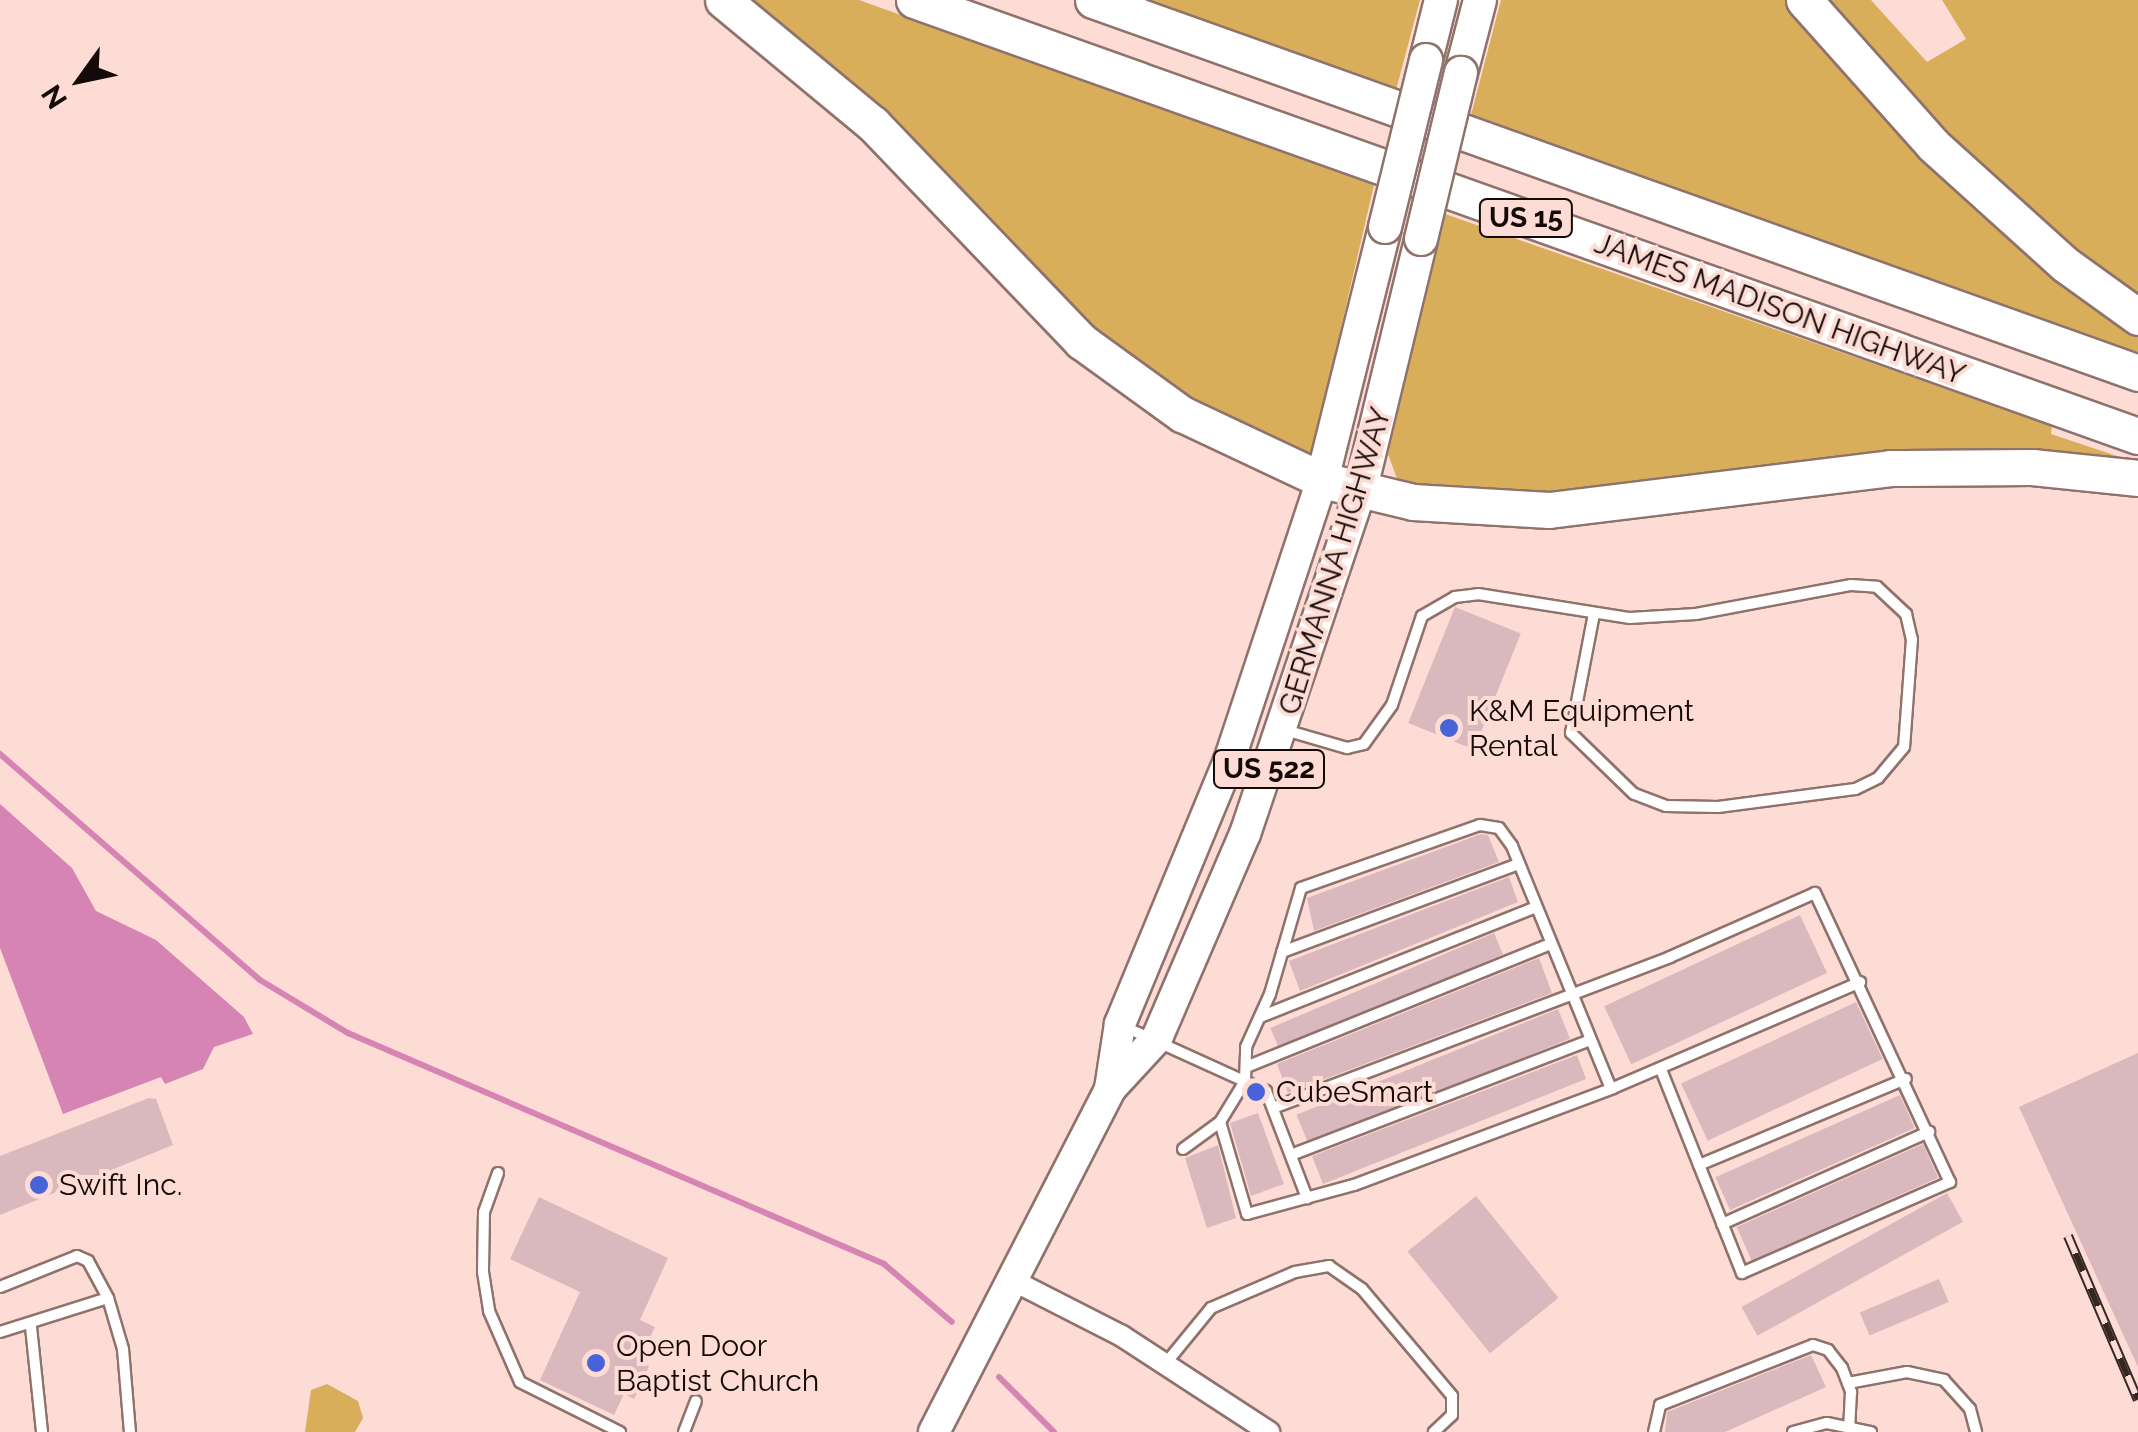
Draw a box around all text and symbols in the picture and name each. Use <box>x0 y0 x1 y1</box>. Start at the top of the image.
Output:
north arrow <box>30 30 130 130</box>
text: N <box>35 79 74 115</box>
road number: US 15 <box>1478 195 1574 241</box>
street label: JAMES MADISON HIGHWAY <box>1590 225 1970 393</box>
street label: GERMANNA HIGHWAY <box>1271 403 1399 719</box>
place label: K&M Equipment Rental <box>1469 693 1694 764</box>
marker: K&M Equipment Rental <box>1438 717 1460 739</box>
road number: US 522 <box>1212 746 1326 792</box>
place label: CubeSmart <box>1276 1074 1433 1110</box>
marker: CubeSmart <box>1245 1081 1267 1103</box>
place label: Swift Inc. <box>59 1167 182 1203</box>
marker: Swift Inc. <box>28 1174 50 1196</box>
place label: Open Door Baptist Church <box>616 1328 819 1398</box>
marker: Open Door Baptist Church <box>585 1352 607 1374</box>

